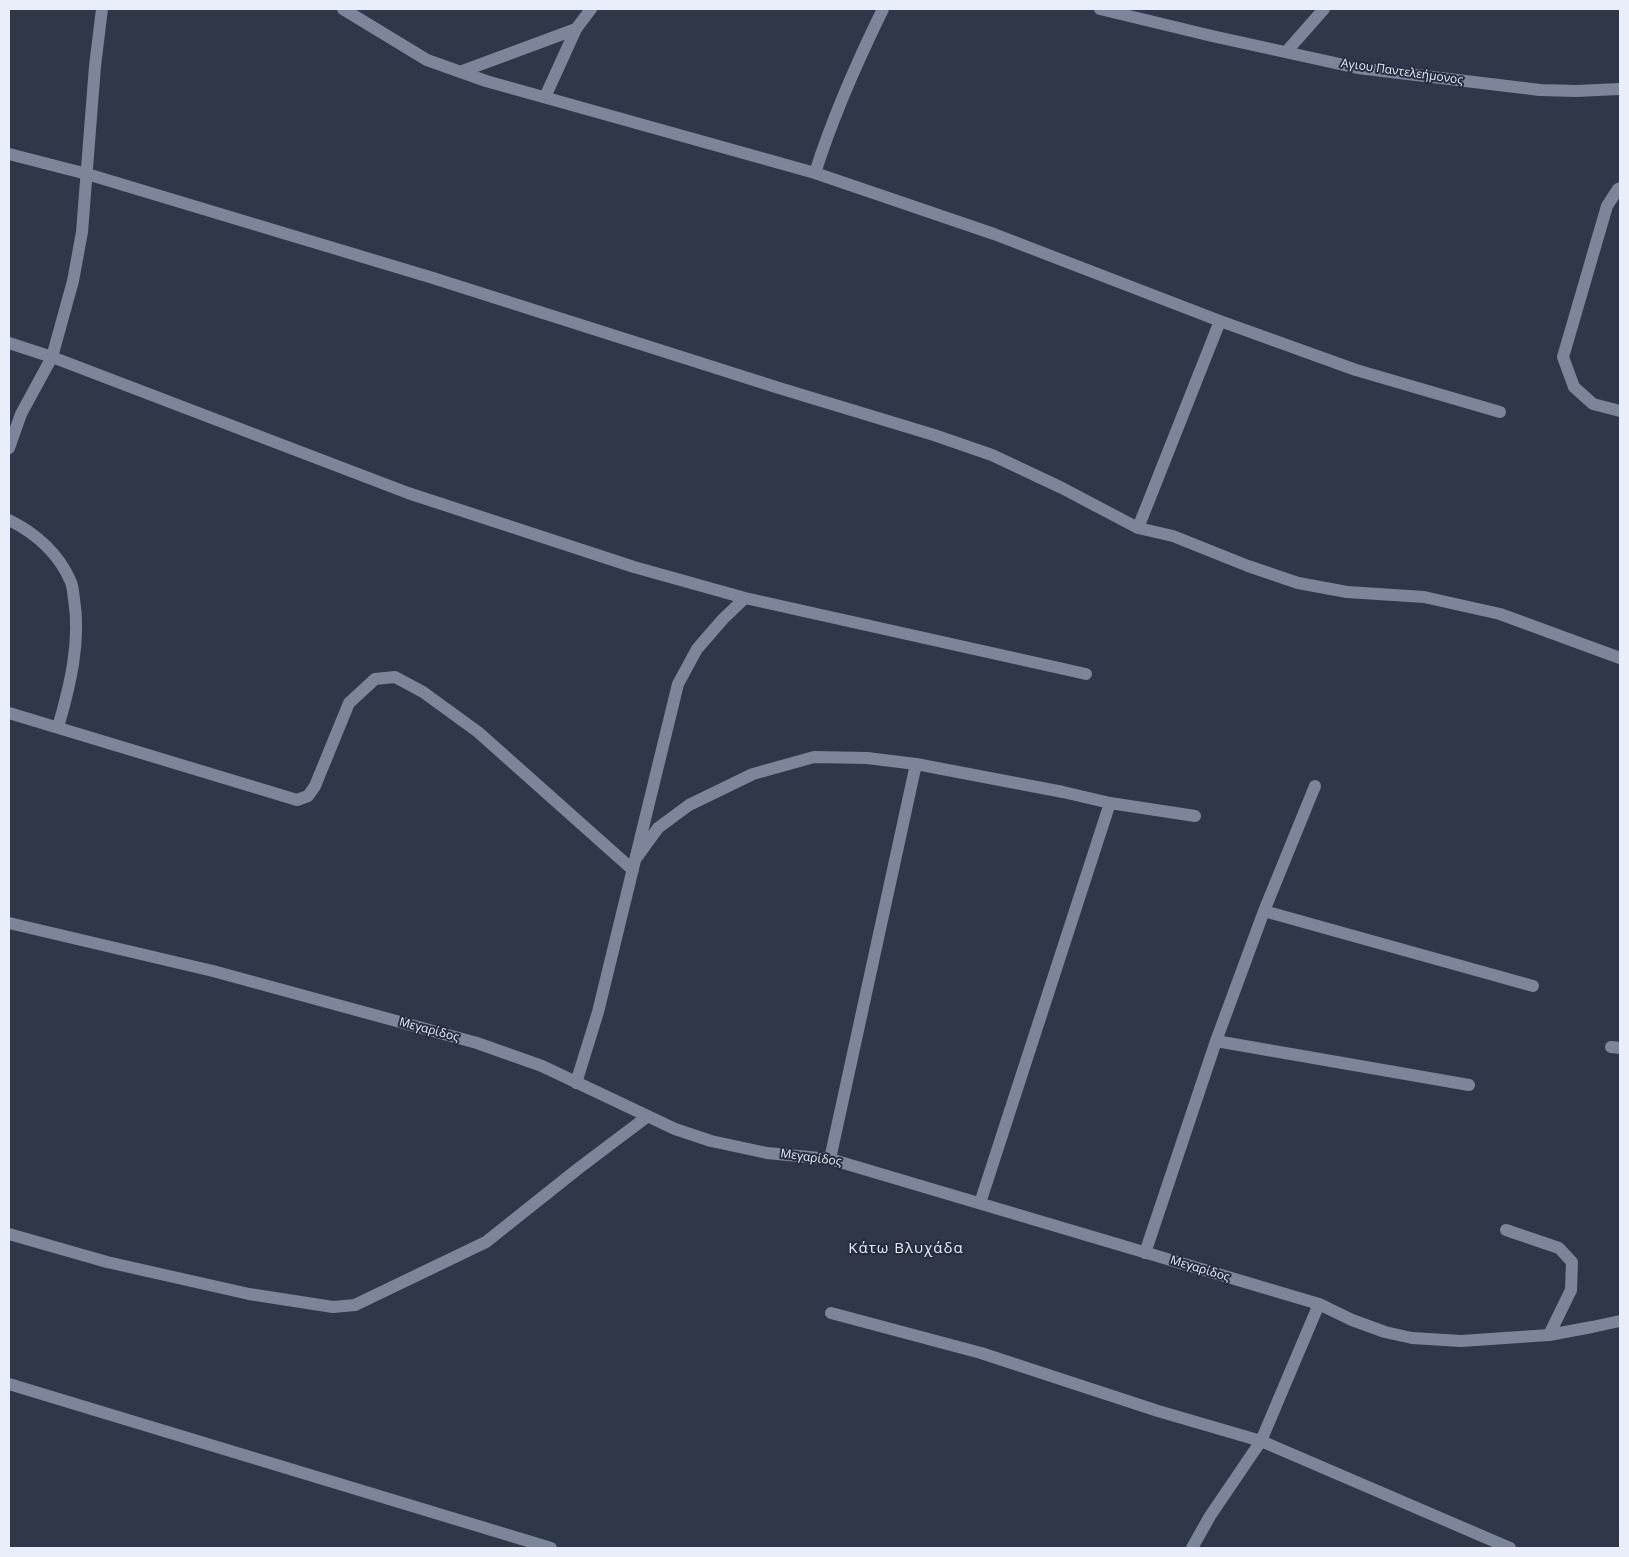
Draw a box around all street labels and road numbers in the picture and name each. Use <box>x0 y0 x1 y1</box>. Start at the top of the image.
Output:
street label: Αγιου Παντελεήμονος <box>1340 56 1464 88</box>
street label: Μεγαρίδος <box>397 1015 461 1045</box>
street label: Μεγαρίδος <box>780 1147 842 1169</box>
street label: Μεγαρίδος <box>1168 1253 1232 1285</box>

